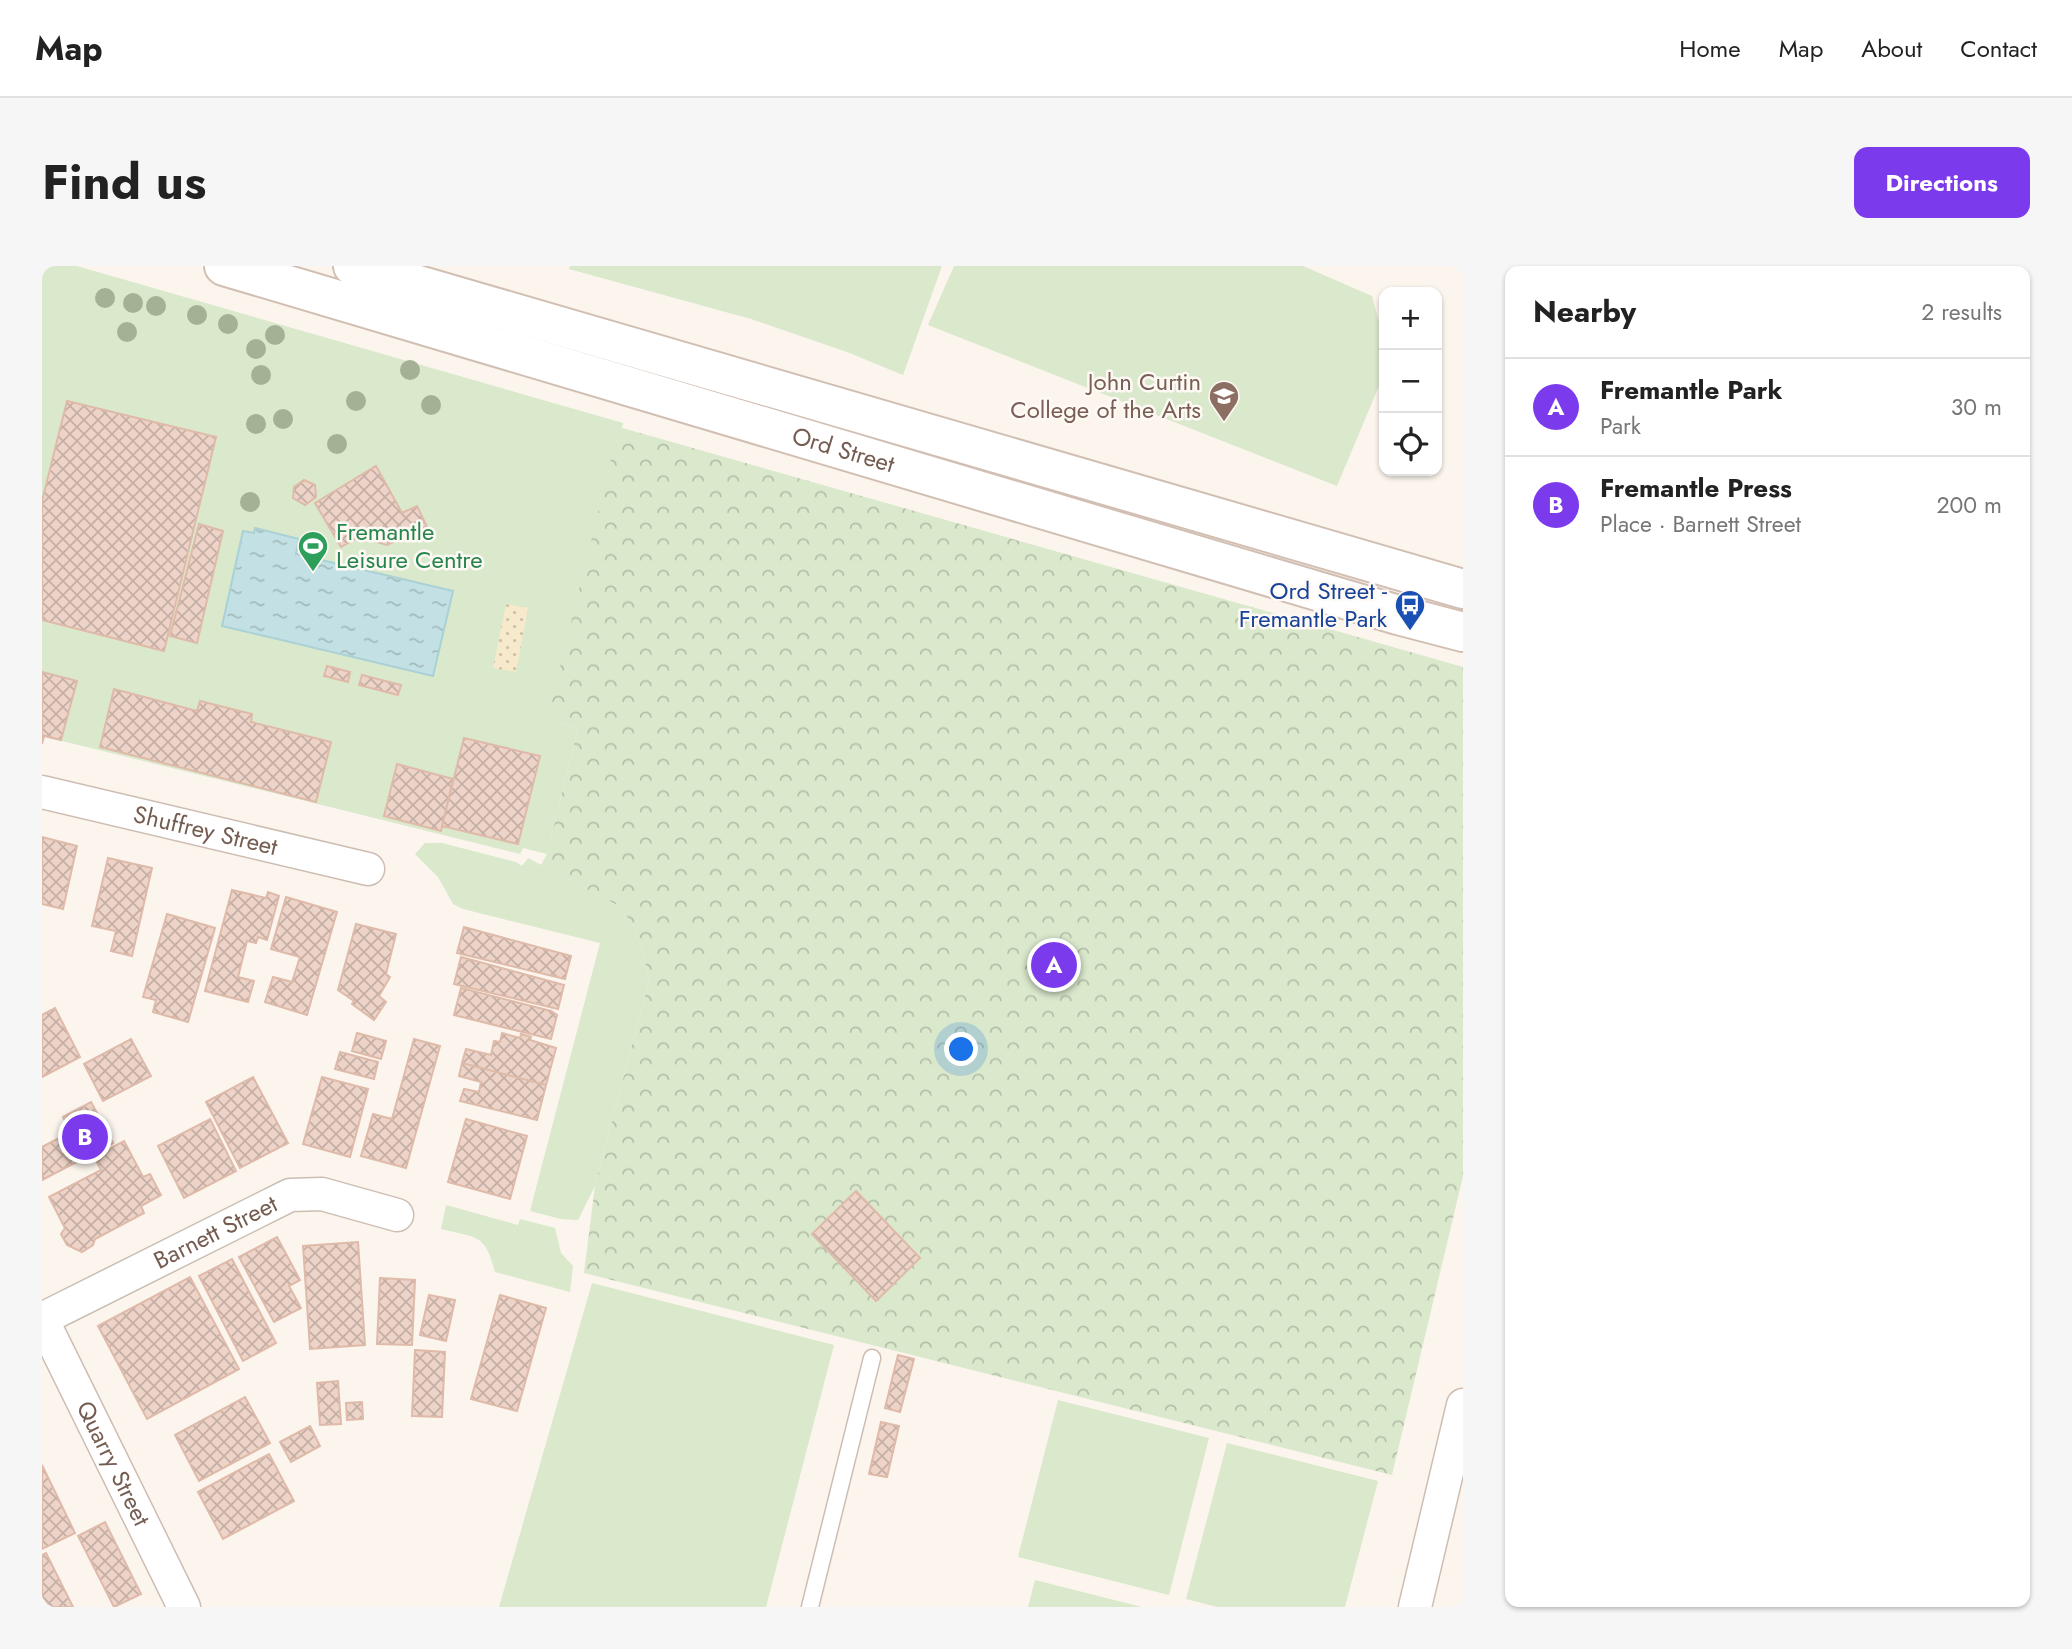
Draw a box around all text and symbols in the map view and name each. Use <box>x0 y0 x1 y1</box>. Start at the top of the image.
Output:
text: Map <box>35 25 103 72</box>
text: Home <box>1679 31 1741 66</box>
text: Map <box>1779 31 1823 66</box>
text: About <box>1861 31 1922 66</box>
text: Contact <box>1960 31 2037 66</box>
text: Find us <box>42 147 206 217</box>
button: Directions <box>1854 147 2030 218</box>
map controls <box>1379 287 1442 476</box>
button: + <box>1379 287 1442 350</box>
text: Nearby <box>1533 290 1636 333</box>
text: 2 results <box>1921 295 2002 329</box>
button: − <box>1379 350 1442 413</box>
place label: John Curtin College of the Arts <box>1010 364 1201 427</box>
text: Fremantle Park <box>1600 371 1782 409</box>
school or university icon: John Curtin College of the Arts <box>1207 379 1241 423</box>
text: A <box>1548 390 1564 424</box>
text: 30 m <box>1951 390 2002 424</box>
text: Park <box>1600 409 1641 443</box>
button: locate <box>1379 413 1442 476</box>
street label: Ord Street <box>788 418 899 481</box>
text: Fremantle Press <box>1600 469 1792 507</box>
text: B <box>1548 488 1564 522</box>
text: 200 m <box>1936 488 2002 522</box>
text: Place · Barnett Street <box>1600 507 1801 541</box>
place label: Fremantle Leisure Centre <box>336 514 483 577</box>
sports icon: Fremantle Leisure Centre <box>296 529 330 573</box>
place label: Ord Street - Fremantle Park <box>1239 573 1387 636</box>
bus stop icon: Ord Street - Fremantle Park <box>1393 588 1427 632</box>
street label: Shuffrey Street <box>130 796 281 864</box>
pin: A <box>1031 939 1077 991</box>
your location <box>944 1032 978 1066</box>
pin: B <box>62 1111 108 1163</box>
street label: Barnett Street <box>147 1186 283 1277</box>
street label: Quarry Street <box>68 1395 159 1532</box>

